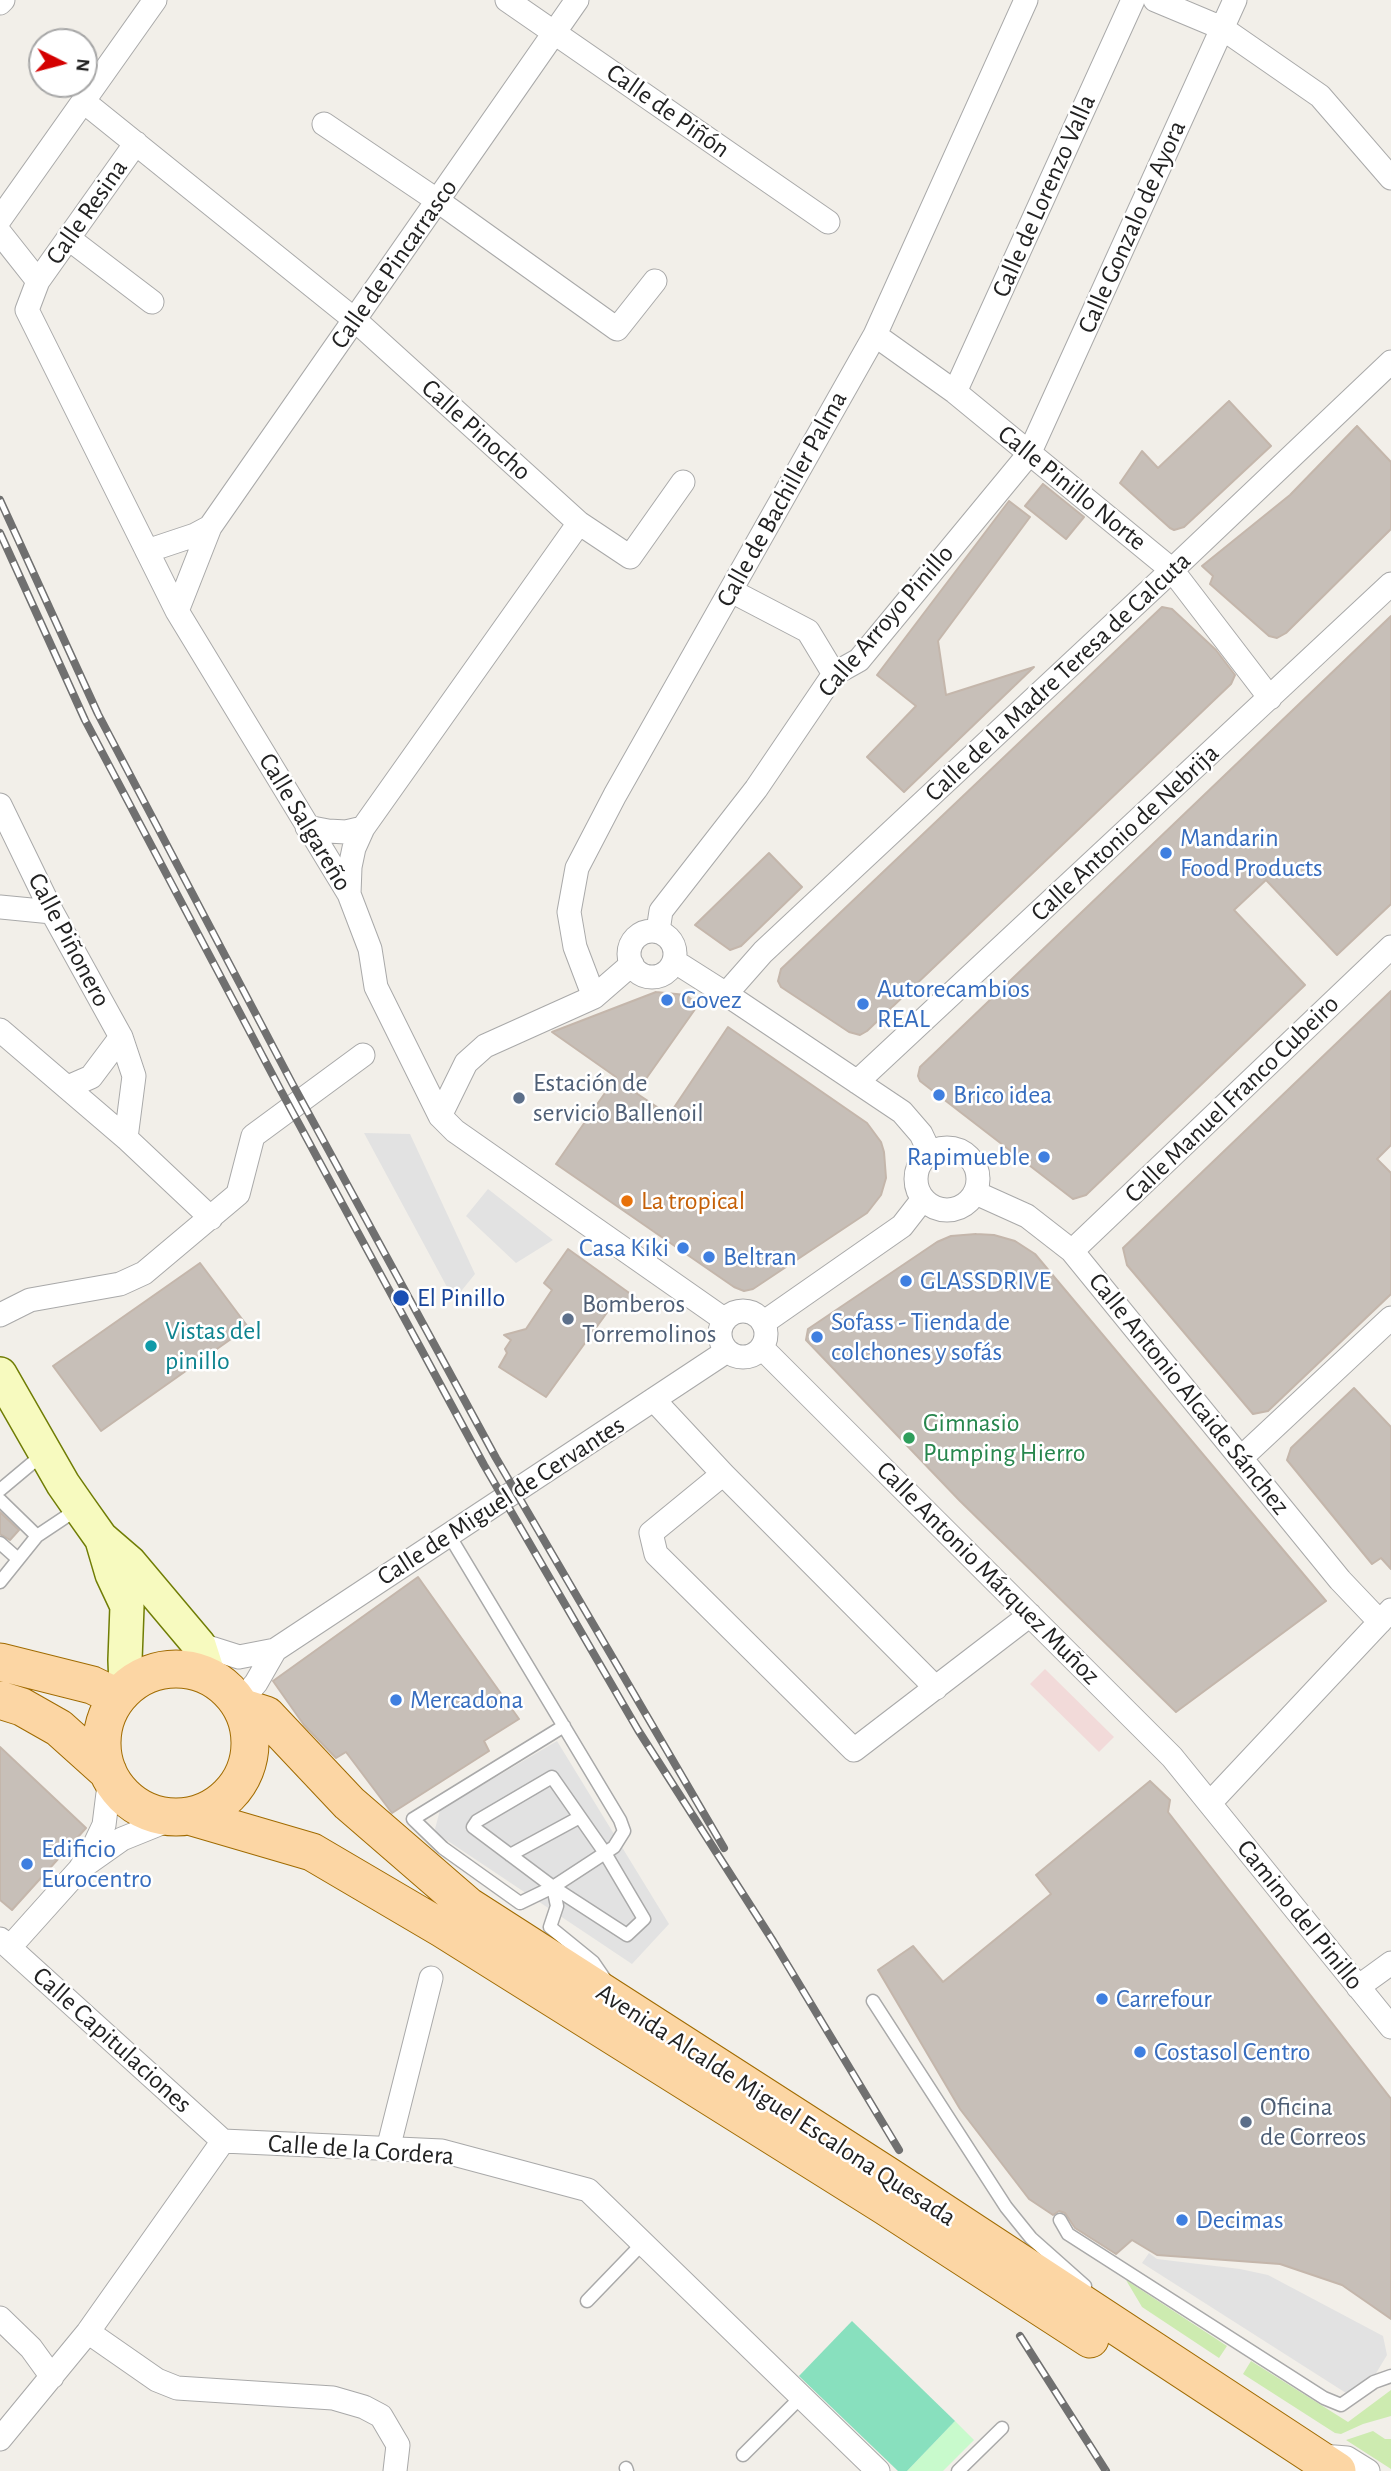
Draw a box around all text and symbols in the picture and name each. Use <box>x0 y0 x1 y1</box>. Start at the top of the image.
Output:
north arrow <box>28 28 98 98</box>
text: N <box>72 57 93 73</box>
street label: Calle de Piñón <box>600 57 736 165</box>
street label: Calle de Lorenzo Valla <box>985 90 1103 302</box>
street label: Calle Gonzalo de Ayora <box>1071 116 1193 338</box>
street label: Calle Resina <box>39 153 135 271</box>
street label: Calle de Pincarrasco <box>324 173 464 355</box>
street label: Calle Pinocho <box>415 373 537 487</box>
street label: Calle de Bachiller Palma <box>710 386 854 612</box>
street label: Calle Pinillo Norte <box>991 419 1153 557</box>
street label: Calle Arroyo Pinillo <box>811 538 961 704</box>
street label: Calle de la Madre Teresa de Calcuta <box>919 546 1197 808</box>
street label: Calle Antonio de Nebrija <box>1025 738 1225 928</box>
street label: Calle Salgareño <box>252 747 358 897</box>
place label: Mandarin Food Products <box>1180 822 1323 884</box>
marker: Mandarin Food Products <box>1158 845 1174 861</box>
street label: Calle Piñonero <box>21 868 117 1012</box>
place label: Autorecambios REAL <box>877 973 1030 1034</box>
place label: Govez <box>681 984 742 1016</box>
street label: Calle Manuel Franco Cubeiro <box>1118 988 1346 1210</box>
marker: Govez <box>659 992 675 1008</box>
marker: Autorecambios REAL <box>855 996 871 1012</box>
place label: Estación de servicio Ballenoil <box>533 1067 704 1128</box>
place label: Brico idea <box>953 1079 1052 1111</box>
marker: Brico idea <box>931 1087 947 1103</box>
marker: Estación de servicio Ballenoil <box>511 1090 527 1106</box>
place label: Rapimueble <box>907 1141 1030 1173</box>
marker: Rapimueble <box>1036 1149 1052 1165</box>
place label: La tropical <box>641 1185 745 1217</box>
marker: La tropical <box>619 1193 635 1209</box>
place label: Casa Kiki <box>579 1232 669 1264</box>
marker: Casa Kiki <box>675 1240 691 1256</box>
place label: Beltran <box>723 1241 797 1273</box>
marker: Beltran <box>701 1249 717 1265</box>
place label: GLASSDRIVE <box>920 1265 1051 1297</box>
street label: Calle Antonio Alcaide Sánchez <box>1082 1267 1296 1521</box>
marker: GLASSDRIVE <box>898 1273 914 1289</box>
place label: El Pinillo <box>417 1282 505 1314</box>
marker: El Pinillo <box>391 1288 411 1308</box>
place label: Bomberos Torremolinos <box>582 1288 716 1350</box>
place label: Sofass - Tienda de colchones y sofás <box>831 1306 1010 1368</box>
marker: Bomberos Torremolinos <box>560 1311 576 1327</box>
place label: Vistas del pinillo <box>165 1315 262 1376</box>
marker: Sofass - Tienda de colchones y sofás <box>809 1329 825 1345</box>
marker: Vistas del pinillo <box>143 1338 159 1354</box>
place label: Gimnasio Pumping Hierro <box>923 1407 1085 1468</box>
street label: Calle de Miguel de Cervantes <box>372 1409 630 1593</box>
marker: Gimnasio Pumping Hierro <box>901 1430 917 1446</box>
street label: Calle Antonio Márquez Muñoz <box>870 1455 1106 1691</box>
place label: Mercadona <box>410 1684 523 1716</box>
marker: Mercadona <box>388 1692 404 1708</box>
place label: Edificio Eurocentro <box>41 1833 152 1895</box>
street label: Camino del Pinillo <box>1230 1834 1370 1996</box>
marker: Edificio Eurocentro <box>19 1856 35 1872</box>
street label: Calle Capitulaciones <box>26 1960 198 2120</box>
street label: Avenida Alcalde Miguel Escalona Quesada <box>590 1977 962 2233</box>
place label: Carrefour <box>1116 1983 1212 2015</box>
marker: Carrefour <box>1094 1991 1110 2007</box>
place label: Costasol Centro <box>1154 2036 1311 2068</box>
marker: Costasol Centro <box>1132 2044 1148 2060</box>
place label: Oficina de Correos <box>1260 2091 1366 2152</box>
marker: Oficina de Correos <box>1238 2114 1254 2130</box>
street label: Calle de la Cordera <box>267 2128 455 2172</box>
place label: Decimas <box>1196 2204 1284 2236</box>
marker: Decimas <box>1174 2212 1190 2228</box>

